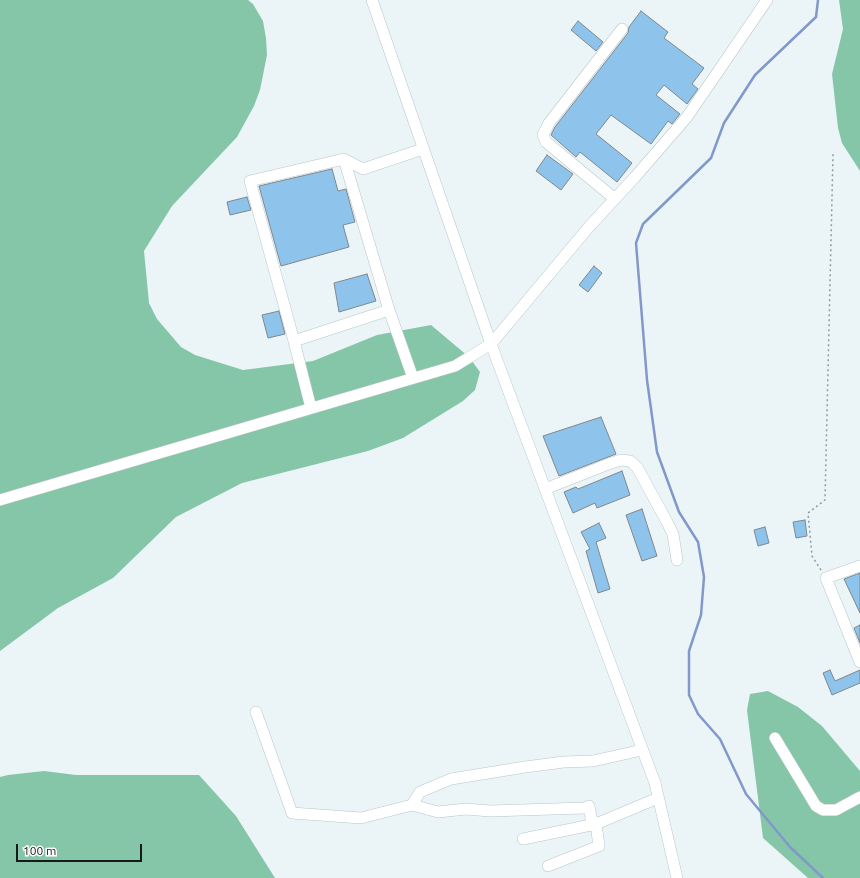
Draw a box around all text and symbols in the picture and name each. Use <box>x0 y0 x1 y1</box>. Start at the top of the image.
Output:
scale bar <box>18 836 144 862</box>
text: 100 m <box>23 844 56 857</box>

